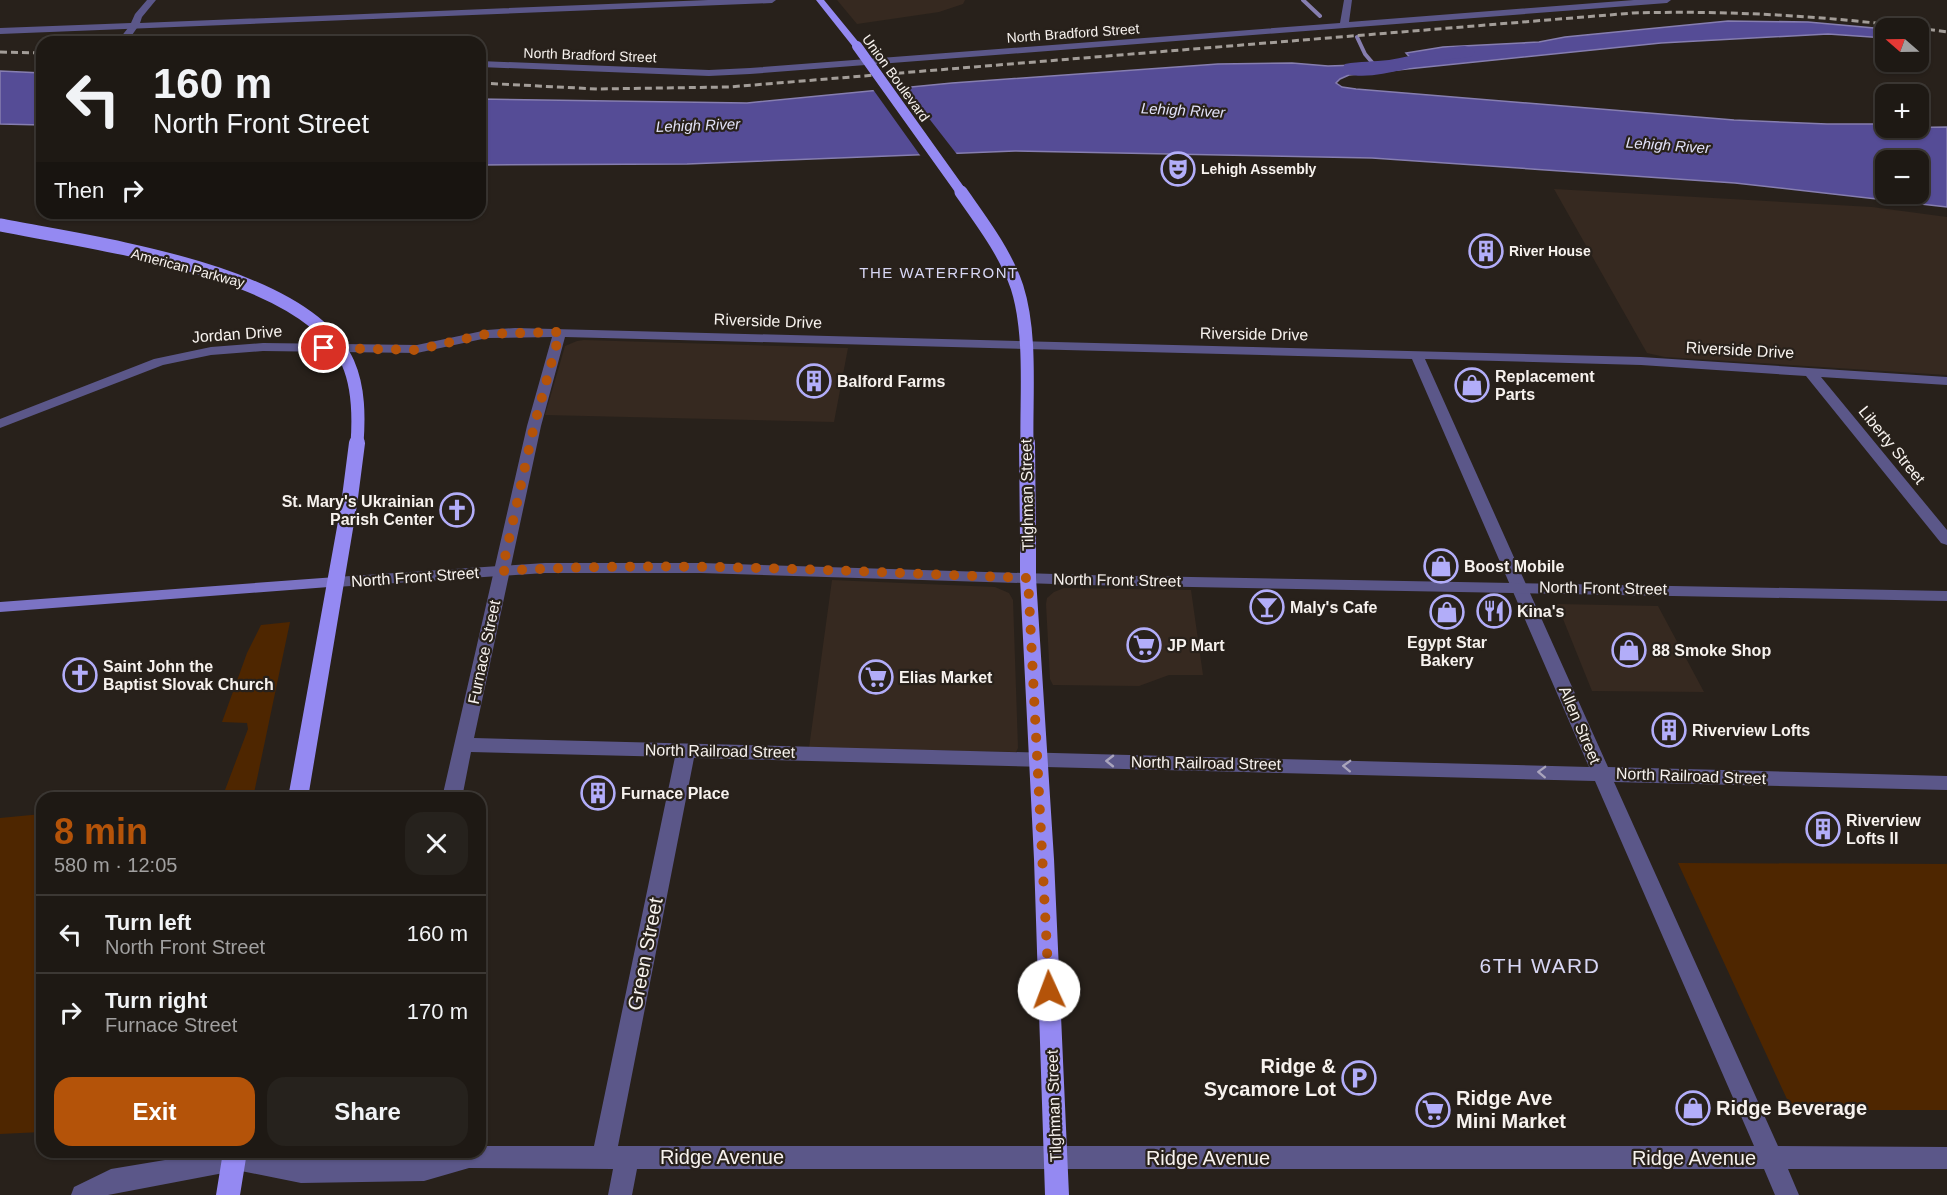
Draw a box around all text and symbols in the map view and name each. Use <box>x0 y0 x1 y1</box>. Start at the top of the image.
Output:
north arrow <box>1875 18 1929 72</box>
map controls <box>1875 18 1929 204</box>
street label: North Bradford Street <box>1006 20 1140 46</box>
street label: Union Boulevard <box>859 31 933 125</box>
street label: North Bradford Street <box>523 45 657 65</box>
icon: left <box>54 60 132 138</box>
text: 160 m <box>153 60 272 107</box>
button: + <box>1875 84 1929 138</box>
water label: Lehigh River <box>1141 99 1226 121</box>
text: North Front Street <box>153 109 369 139</box>
water label: Lehigh River <box>656 115 741 135</box>
water label: Lehigh River <box>1625 134 1712 156</box>
button: − <box>1875 150 1929 204</box>
theatre icon: Lehigh Assembly <box>1160 151 1196 187</box>
place label: Lehigh Assembly <box>1201 161 1317 177</box>
icon: right <box>116 174 149 207</box>
text: Then <box>54 178 104 203</box>
building icon: River House <box>1468 233 1504 269</box>
place label: River House <box>1509 243 1591 259</box>
street label: American Parkway <box>130 245 246 291</box>
district label: THE WATERFRONT <box>859 264 1019 281</box>
street label: Riverside Drive <box>714 311 823 331</box>
street label: Jordan Drive <box>191 322 283 346</box>
pin <box>298 322 349 373</box>
street label: Riverside Drive <box>1200 325 1308 343</box>
icon: arrive <box>307 331 340 364</box>
street label: Riverside Drive <box>1685 339 1795 361</box>
building icon: Balford Farms <box>796 363 832 399</box>
shop icon: Replacement Parts <box>1454 367 1490 403</box>
place label: Replacement Parts <box>1495 368 1595 403</box>
place label: Balford Farms <box>837 373 946 390</box>
street label: Liberty Street <box>1855 403 1929 488</box>
street label: Tilghman Street <box>1018 438 1036 551</box>
church icon: St. Mary's Ukrainian Parish Center <box>439 492 475 528</box>
place label: St. Mary's Ukrainian Parish Center <box>282 493 434 528</box>
shop icon: Boost Mobile <box>1423 548 1459 584</box>
place label: Boost Mobile <box>1464 558 1565 575</box>
street label: North Front Street <box>351 564 480 590</box>
street label: North Front Street <box>1053 570 1182 590</box>
street label: North Front Street <box>1539 578 1668 598</box>
bar icon: Maly's Cafe <box>1249 589 1285 625</box>
restaurant icon: Kina's <box>1476 593 1512 629</box>
shop icon: Egypt Star Bakery <box>1429 594 1465 630</box>
street label: Furnace Street <box>465 598 503 706</box>
place label: Maly's Cafe <box>1290 599 1378 616</box>
place label: Kina's <box>1517 603 1564 620</box>
supermarket icon: JP Mart <box>1126 627 1162 663</box>
shop icon: 88 Smoke Shop <box>1611 632 1647 668</box>
place label: Egypt Star Bakery <box>1407 634 1487 669</box>
place label: JP Mart <box>1167 637 1225 654</box>
place label: 88 Smoke Shop <box>1652 642 1771 659</box>
church icon: Saint John the Baptist Slovak Church <box>62 657 98 693</box>
place label: Saint John the Baptist Slovak Church <box>103 658 274 693</box>
supermarket icon: Elias Market <box>858 659 894 695</box>
place label: Elias Market <box>899 669 993 686</box>
street label: Allen Street <box>1556 684 1604 767</box>
building icon: Riverview Lofts <box>1651 712 1687 748</box>
place label: Riverview Lofts <box>1692 722 1810 739</box>
street label: North Railroad Street <box>645 741 796 761</box>
street label: North Railroad Street <box>1131 753 1282 773</box>
one-way arrow <box>1105 755 1114 767</box>
one-way arrow <box>1342 760 1351 772</box>
street label: North Railroad Street <box>1616 765 1767 787</box>
one-way arrow <box>1537 766 1546 778</box>
building icon: Furnace Place <box>580 775 616 811</box>
place label: Furnace Place <box>621 785 730 802</box>
text: 8 min <box>54 811 148 852</box>
building icon: Riverview Lofts II <box>1805 811 1841 847</box>
button: close <box>405 812 468 875</box>
place label: Riverview Lofts II <box>1846 812 1921 847</box>
text: 580 m · 12:05 <box>54 854 177 876</box>
street label: Green Street <box>623 895 667 1012</box>
text: Turn left <box>105 910 191 935</box>
icon: left <box>54 918 87 951</box>
text: 160 m <box>407 921 468 946</box>
text: North Front Street <box>105 936 265 958</box>
district label: 6TH WARD <box>1480 954 1600 977</box>
position arrow <box>1017 958 1081 1022</box>
text: Turn right <box>105 988 207 1013</box>
icon: right <box>54 996 87 1029</box>
text: 170 m <box>407 999 468 1024</box>
text: Furnace Street <box>105 1014 237 1036</box>
street label: Tilghman Street <box>1044 1049 1064 1162</box>
place label: Ridge & Sycamore Lot <box>1204 1055 1336 1100</box>
parking icon: Ridge & Sycamore Lot <box>1341 1060 1377 1096</box>
button: Exit <box>54 1077 255 1146</box>
button: Share <box>267 1077 468 1146</box>
place label: Ridge Ave Mini Market <box>1456 1087 1566 1132</box>
shop icon: Ridge Beverage <box>1675 1090 1711 1126</box>
supermarket icon: Ridge Ave Mini Market <box>1415 1092 1451 1128</box>
place label: Ridge Beverage <box>1716 1097 1867 1119</box>
street label: Ridge Avenue <box>660 1146 784 1168</box>
street label: Ridge Avenue <box>1146 1147 1270 1169</box>
street label: Ridge Avenue <box>1632 1147 1756 1169</box>

